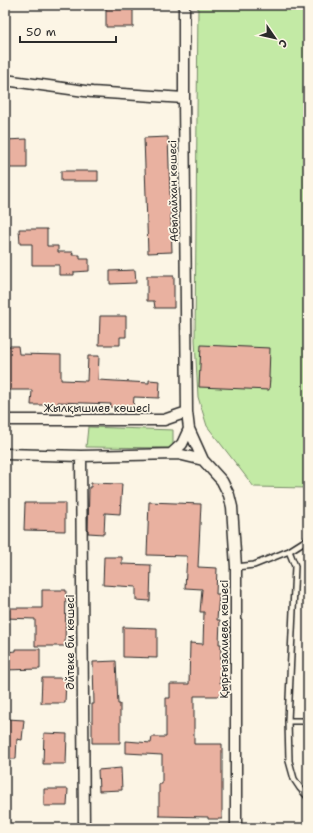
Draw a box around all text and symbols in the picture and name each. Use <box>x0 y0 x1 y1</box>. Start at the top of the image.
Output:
scale bar <box>20 18 116 44</box>
north arrow <box>255 18 295 58</box>
text: 50 m <box>26 24 56 40</box>
text: С <box>275 36 291 51</box>
street label: Абылайхан көшесі <box>165 140 182 242</box>
street label: Жылқышиев көшесі <box>44 401 150 416</box>
street label: Қырғызалиева көшесі <box>217 580 232 698</box>
street label: Әйтеке би көшесі <box>63 594 78 690</box>

